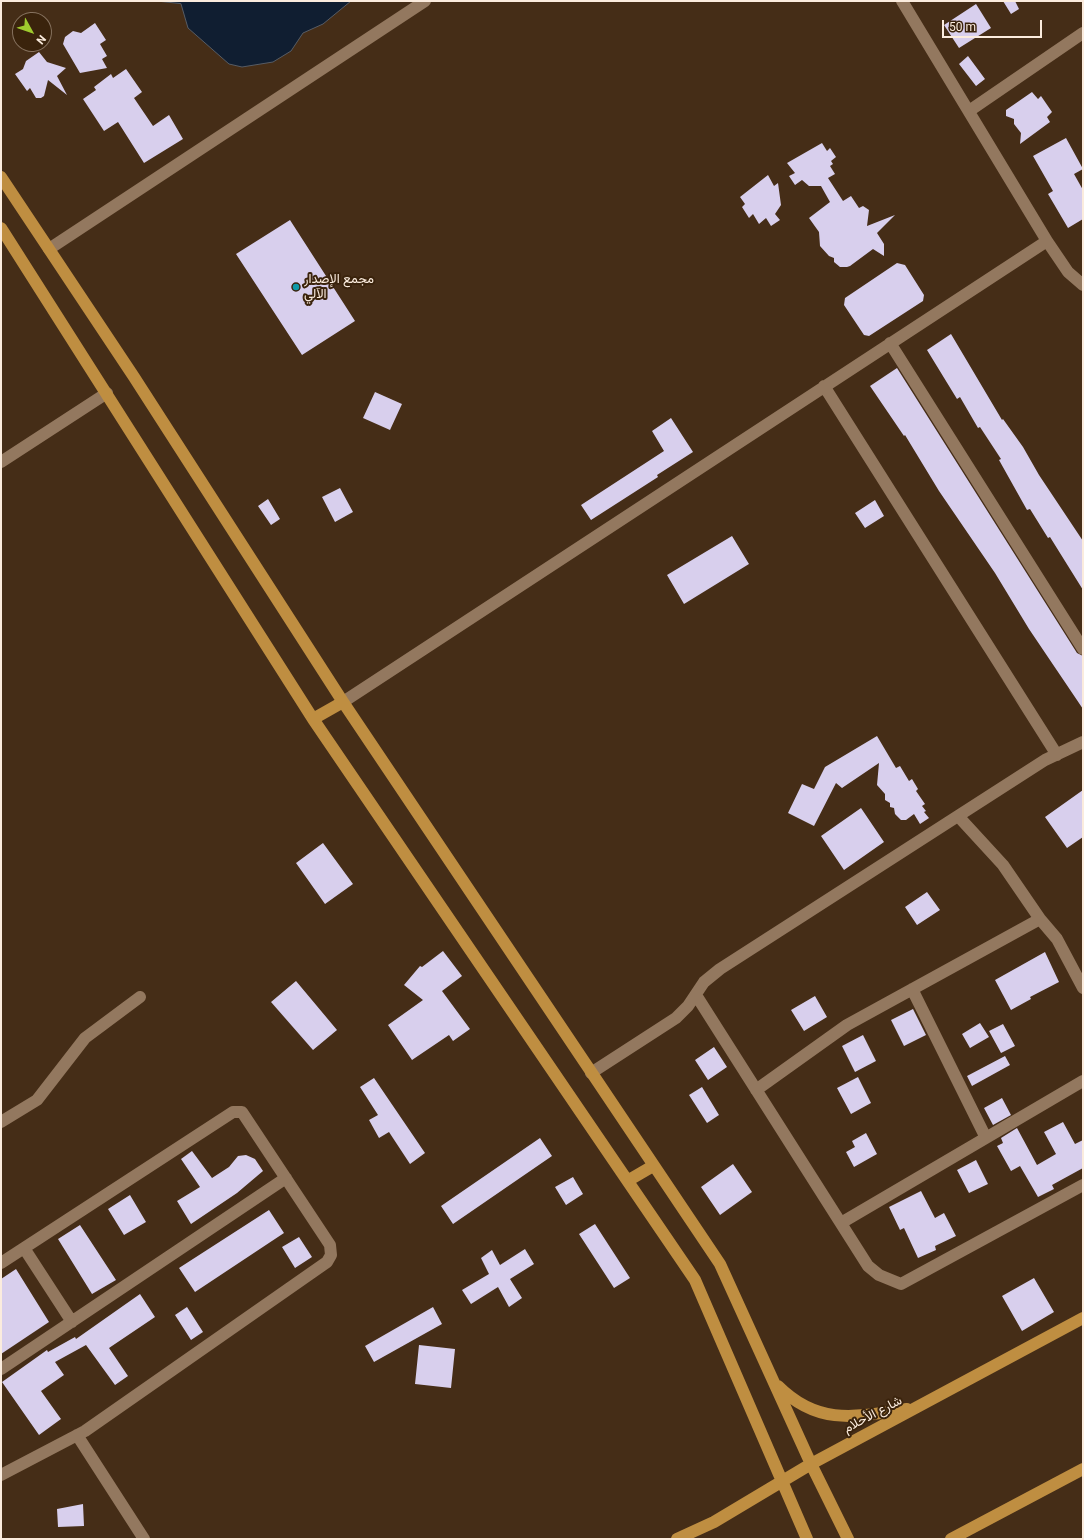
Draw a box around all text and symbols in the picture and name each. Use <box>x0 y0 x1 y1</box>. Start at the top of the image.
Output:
north arrow <box>12 12 52 52</box>
scale bar <box>944 12 1044 38</box>
text: 50 m <box>949 20 976 34</box>
text: N <box>33 32 48 47</box>
place label: مجمع الإصدار الآلي <box>304 272 374 303</box>
marker: مجمع الإصدار الآلي <box>291 282 301 292</box>
street label: شارع الأحلام <box>841 1393 905 1437</box>

